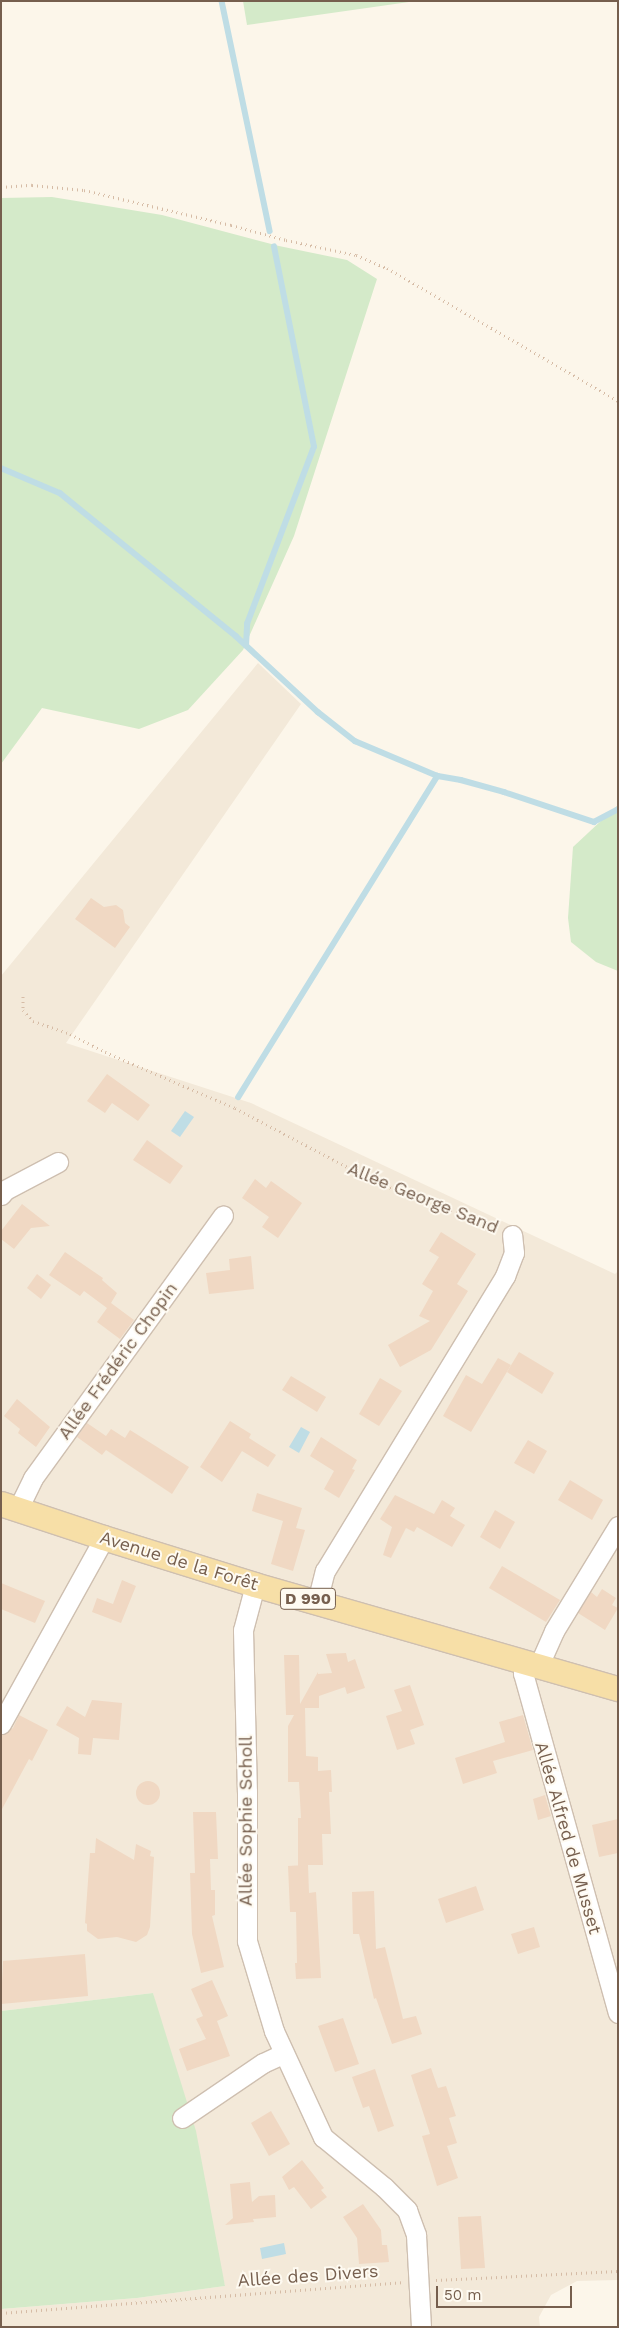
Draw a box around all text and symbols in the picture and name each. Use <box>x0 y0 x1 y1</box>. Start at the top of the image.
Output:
street label: Allée George Sand <box>344 1158 502 1238</box>
street label: Allée Frédéric Chopin <box>54 1278 182 1444</box>
street label: Avenue de la Forêt <box>97 1527 261 1595</box>
road number: D 990 <box>279 1586 337 1612</box>
street label: Allée Sophie Scholl <box>235 1736 257 1906</box>
street label: Allée Alfred de Musset <box>530 1739 606 1937</box>
street label: Allée des Divers <box>237 2260 379 2292</box>
scale bar <box>439 2276 575 2308</box>
text: 50 m <box>444 2286 481 2304</box>

